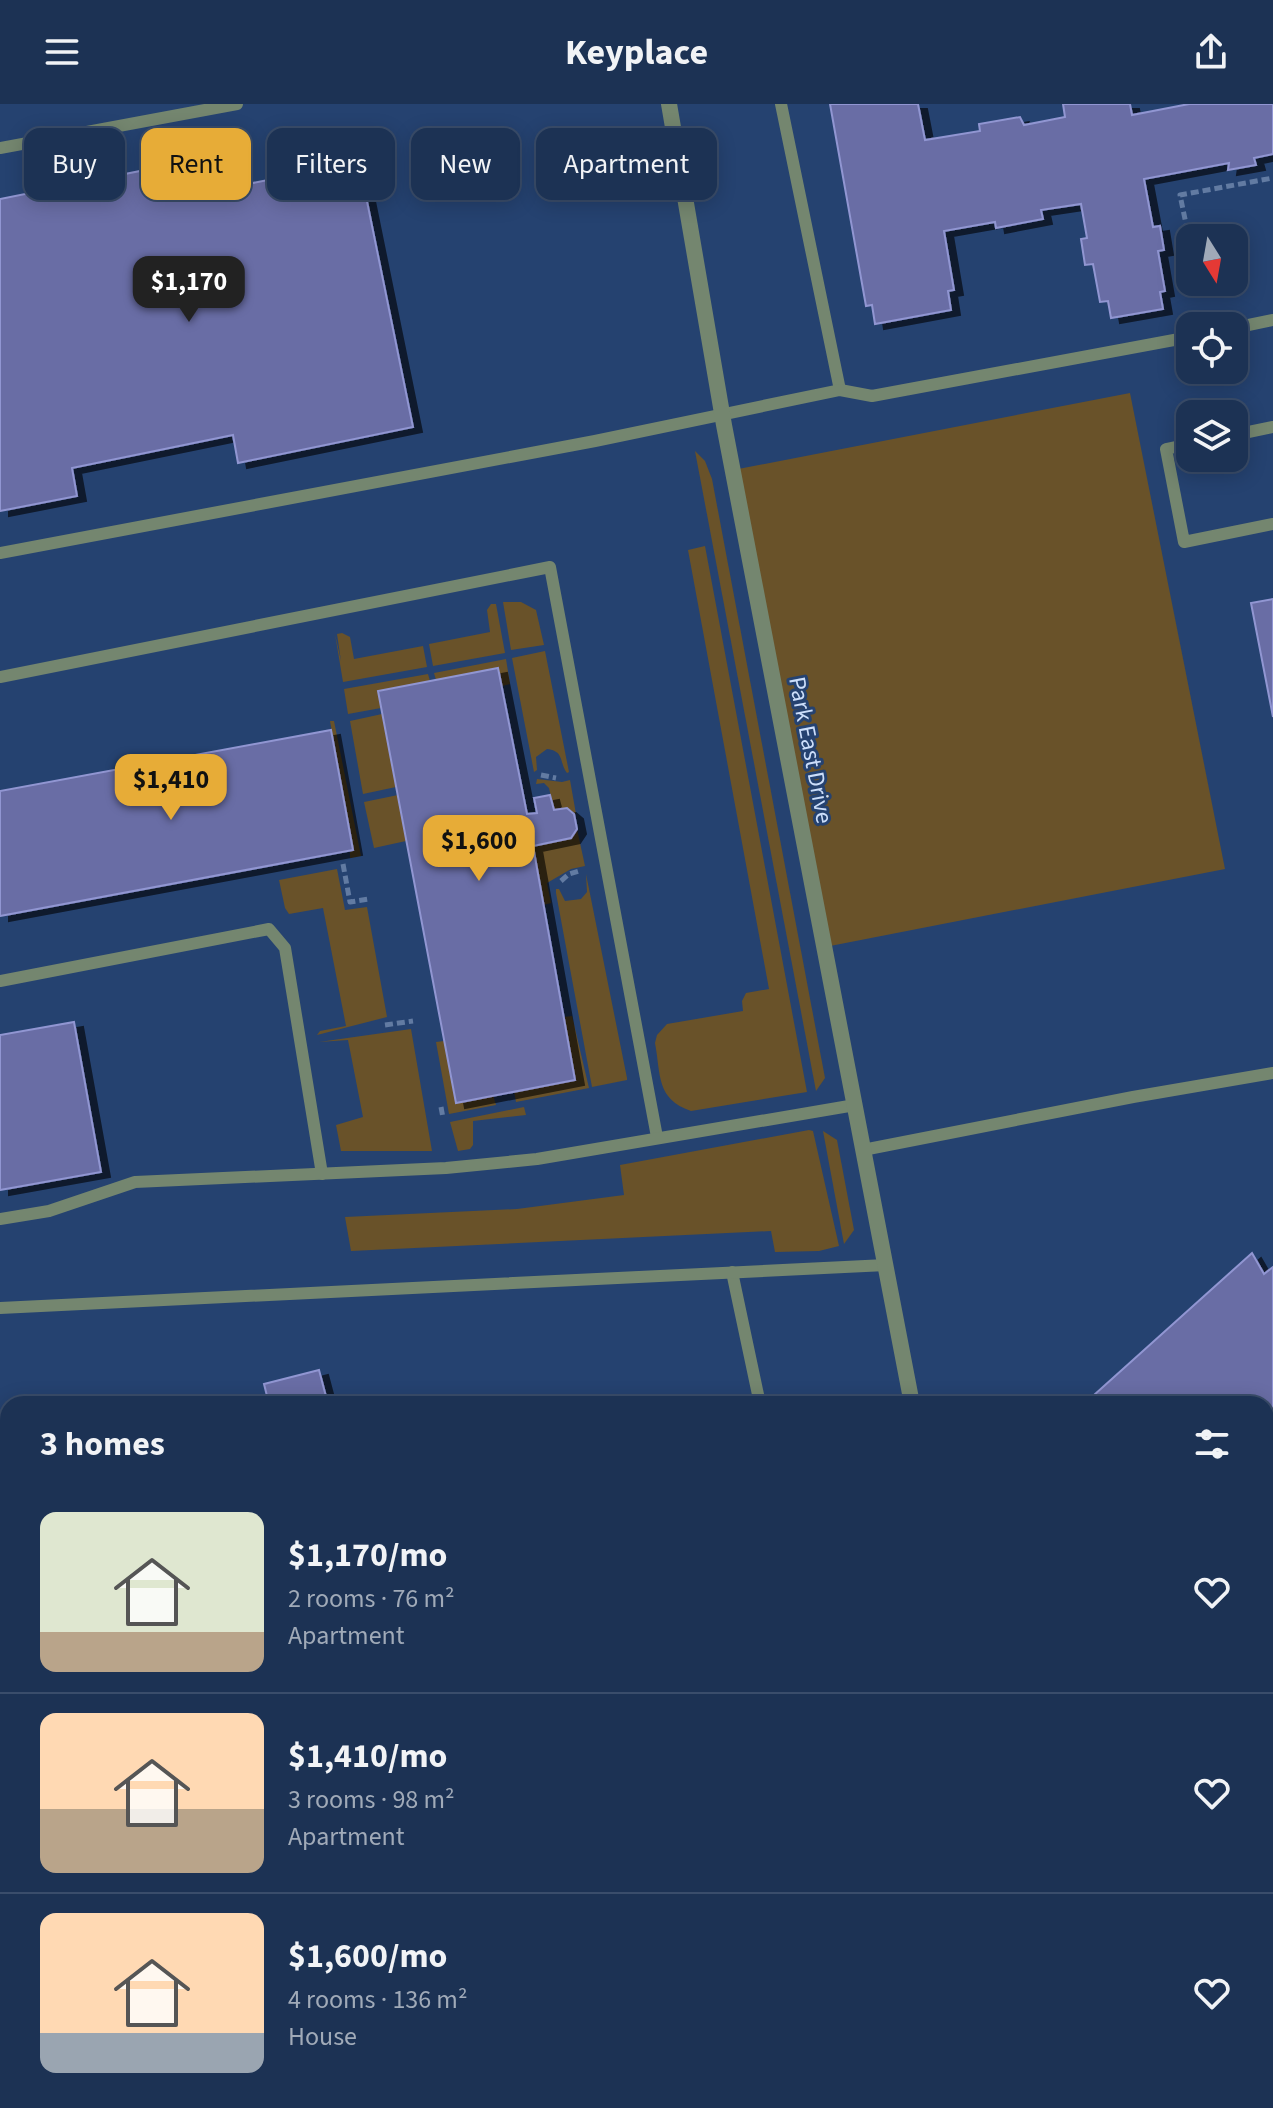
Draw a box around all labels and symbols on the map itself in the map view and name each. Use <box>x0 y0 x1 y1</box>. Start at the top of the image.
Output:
north arrow <box>1176 224 1248 296</box>
pin: $1,170 <box>124 256 254 324</box>
street label: Park East Drive <box>779 674 842 827</box>
pin: $1,410 <box>106 754 236 822</box>
pin: $1,600 <box>414 815 544 883</box>

